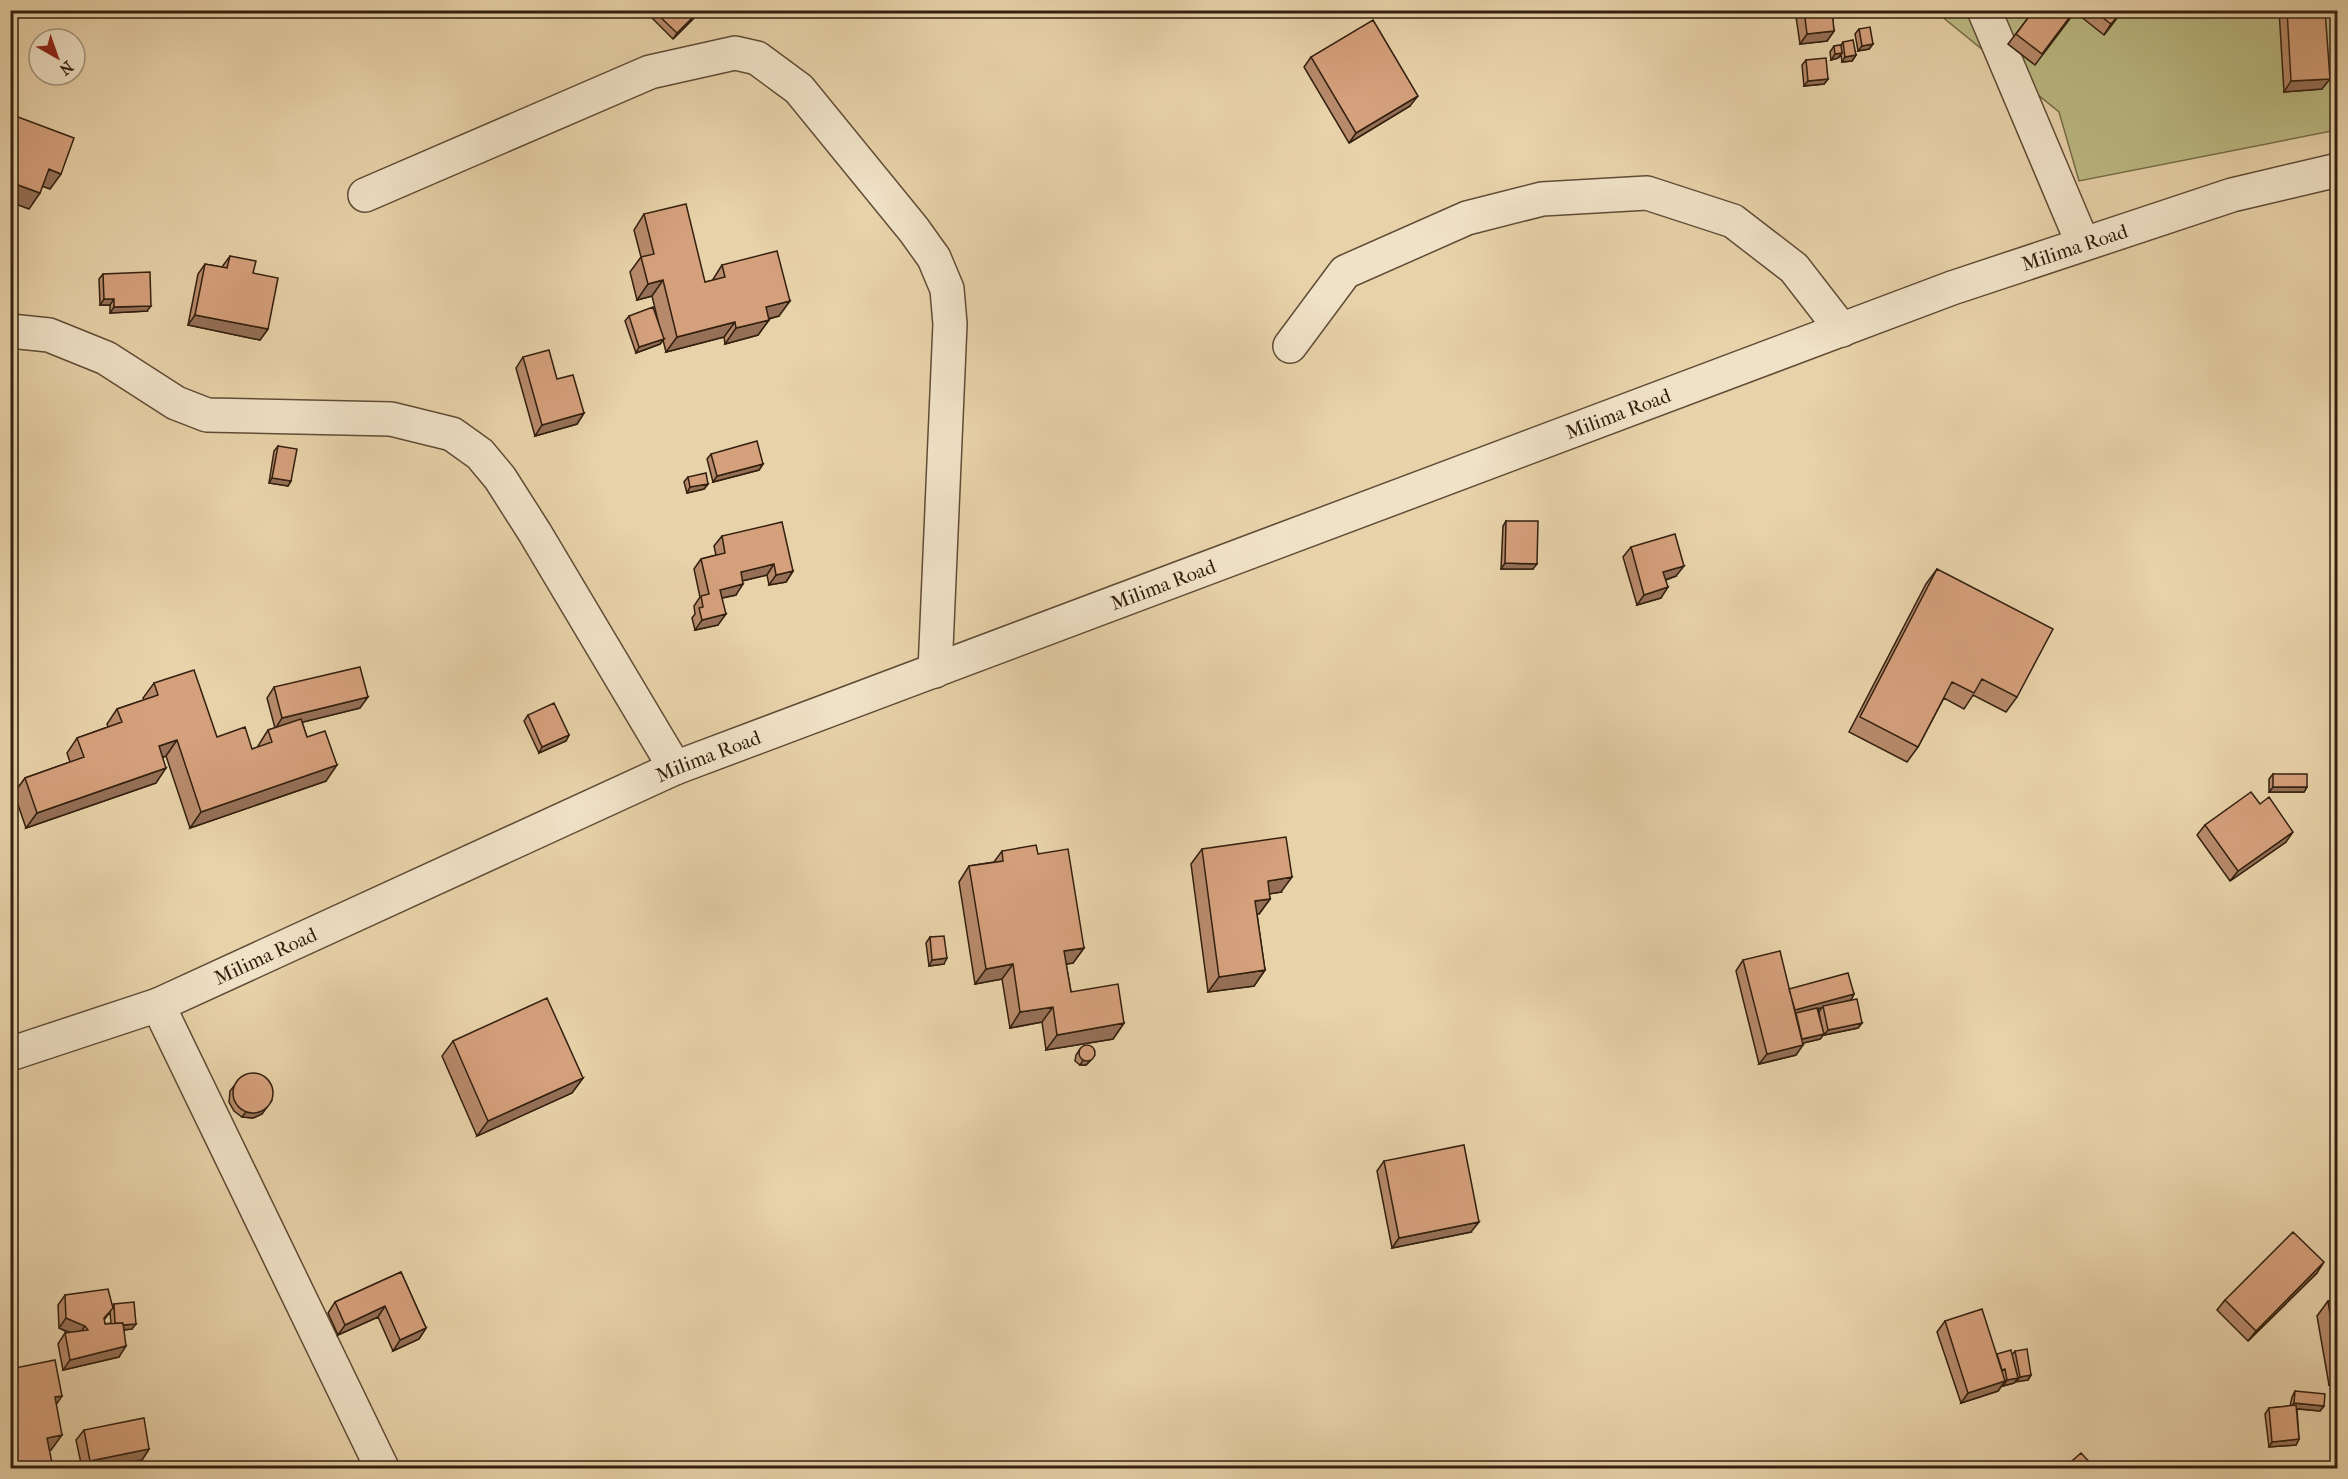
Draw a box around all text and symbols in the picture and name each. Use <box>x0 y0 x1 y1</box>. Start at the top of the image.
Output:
north arrow <box>27 27 87 87</box>
text: N <box>55 57 77 80</box>
street label: Milima Road <box>2019 219 2132 276</box>
street label: Milima Road <box>1562 383 1675 444</box>
street label: Milima Road <box>1107 554 1220 615</box>
street label: Milima Road <box>652 725 765 787</box>
street label: Milima Road <box>210 922 321 989</box>

